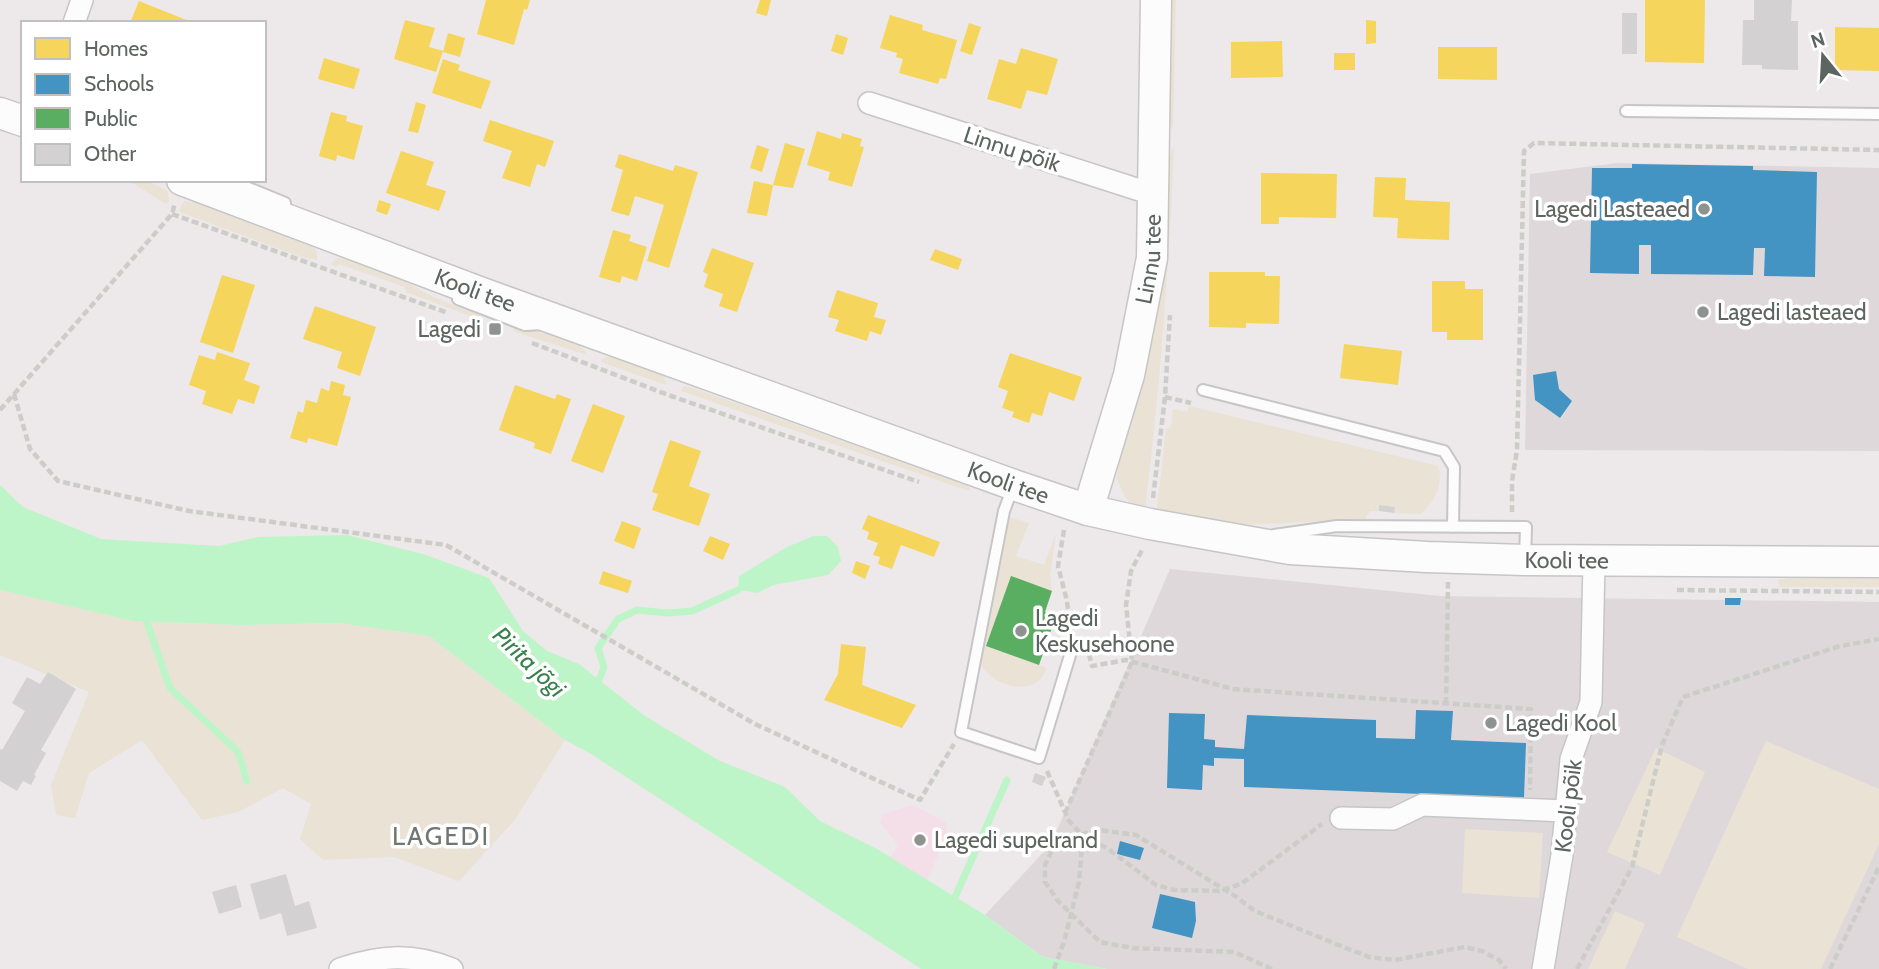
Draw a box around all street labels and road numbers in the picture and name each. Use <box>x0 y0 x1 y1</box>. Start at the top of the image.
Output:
street label: Linnu põik <box>960 120 1065 178</box>
street label: Linnu tee <box>1129 214 1167 306</box>
street label: Kooli tee <box>431 262 519 318</box>
street label: Kooli tee <box>964 455 1053 510</box>
street label: Kooli tee <box>1524 546 1609 574</box>
street label: Kooli põik <box>1548 757 1588 854</box>

